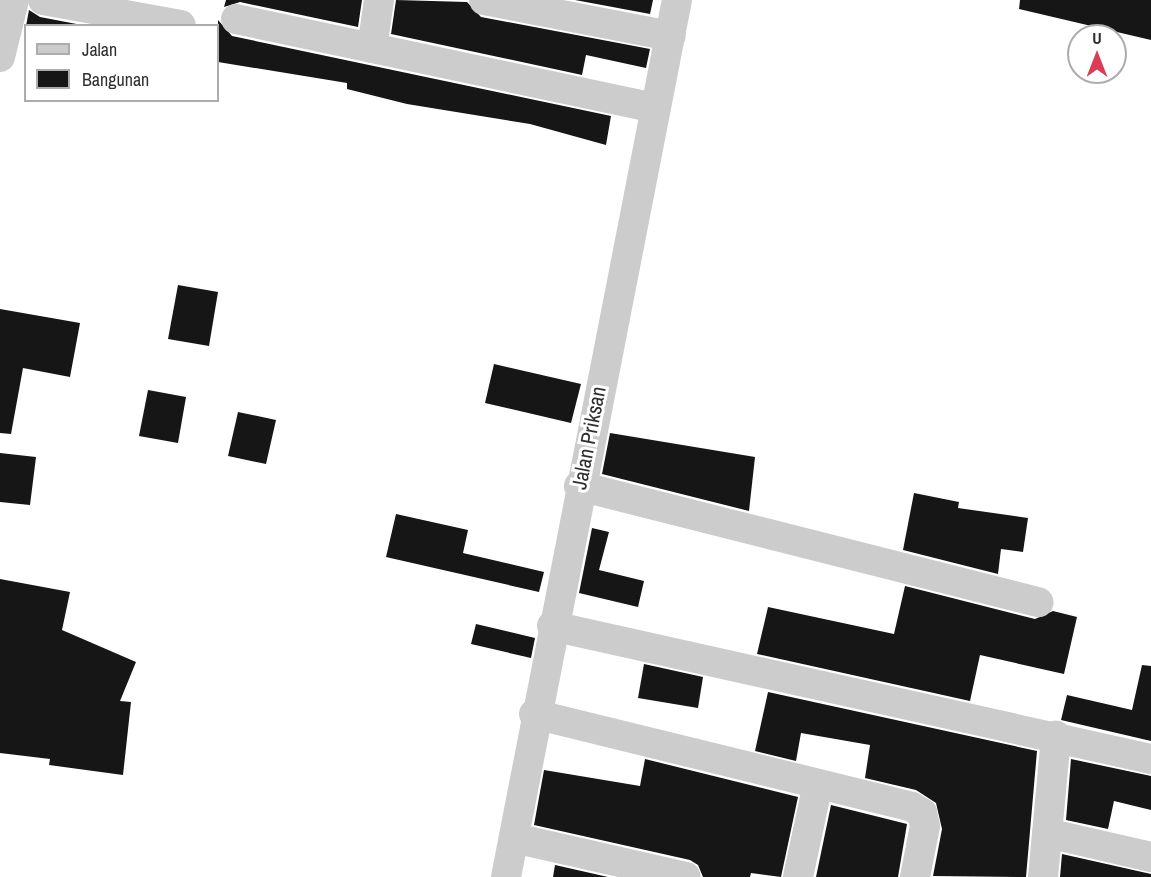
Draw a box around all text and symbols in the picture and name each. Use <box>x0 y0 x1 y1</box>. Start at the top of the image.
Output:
legend <box>24 24 219 102</box>
north arrow <box>1067 24 1127 84</box>
text: U <box>1092 27 1102 49</box>
text: Jalan <box>82 37 117 62</box>
text: Bangunan <box>82 67 149 92</box>
street label: Jalan Priksan <box>567 384 611 492</box>

